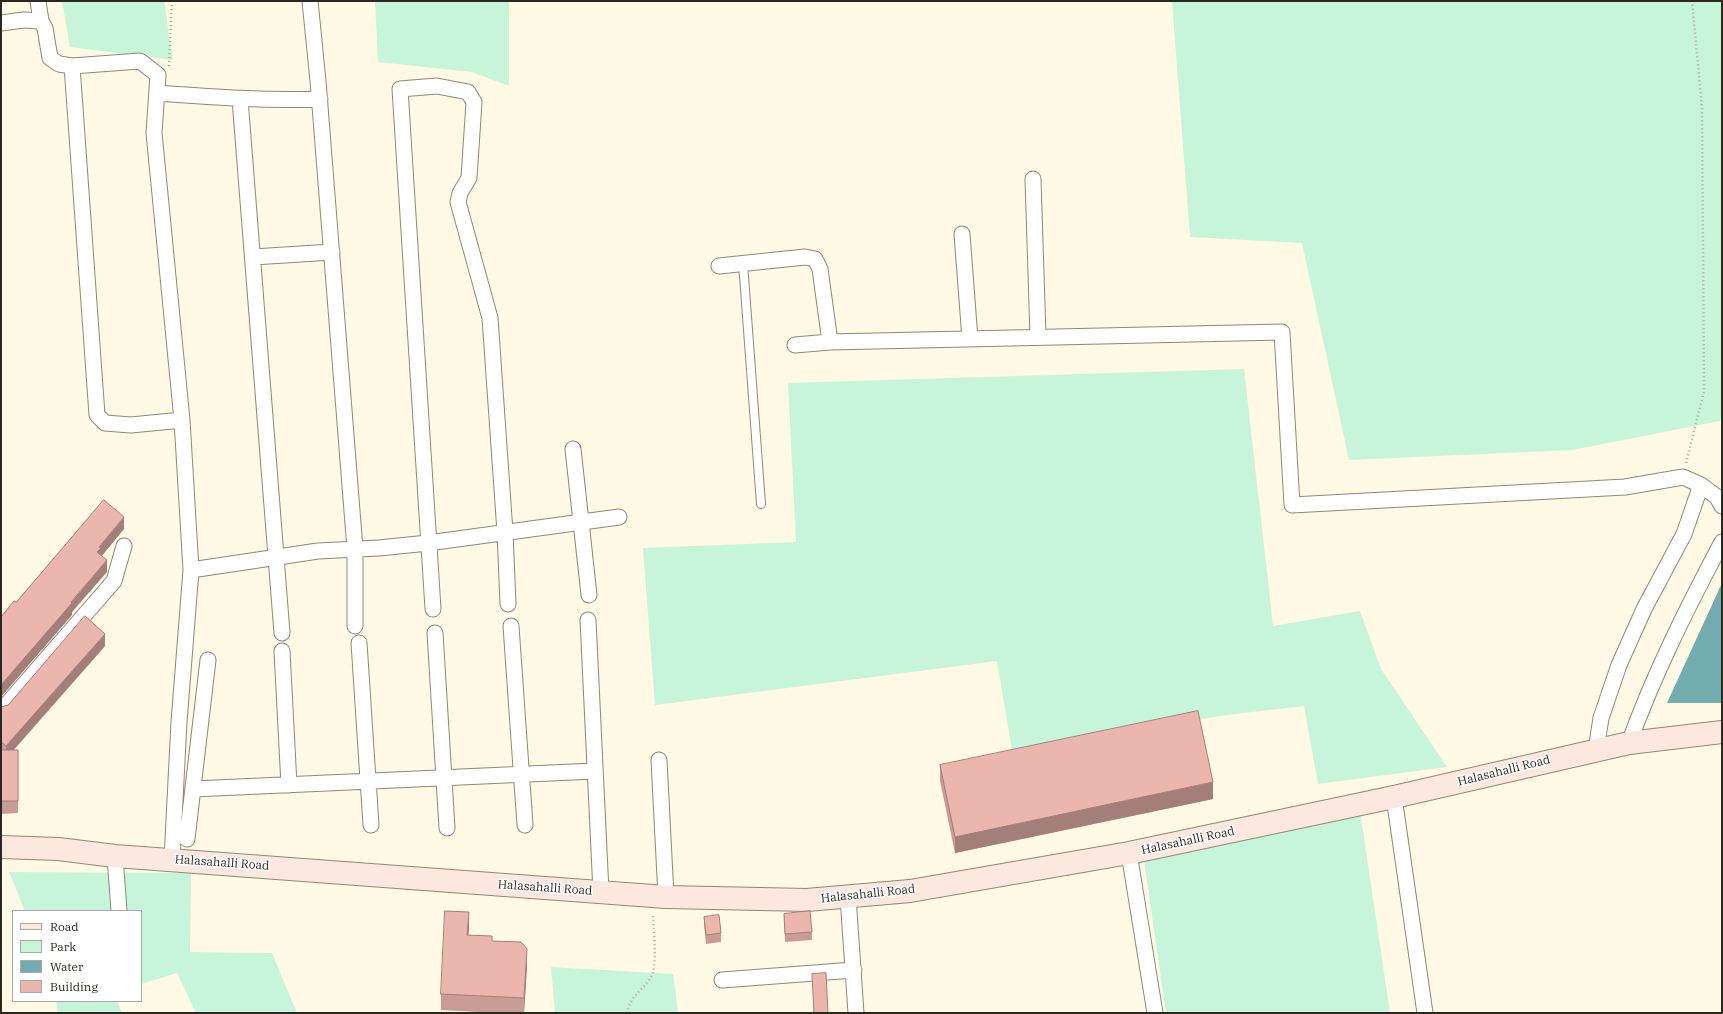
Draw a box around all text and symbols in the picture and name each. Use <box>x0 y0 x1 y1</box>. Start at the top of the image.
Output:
street label: Halasahalli Road <box>1456 753 1552 789</box>
street label: Halasahalli Road <box>1140 824 1236 858</box>
street label: Halasahalli Road <box>174 853 270 873</box>
street label: Halasahalli Road <box>497 878 593 898</box>
street label: Halasahalli Road <box>820 882 916 906</box>
legend <box>12 910 142 1002</box>
text: Road <box>50 919 79 934</box>
text: Park <box>50 939 76 954</box>
text: Water <box>50 959 83 974</box>
text: Building <box>50 979 98 994</box>

